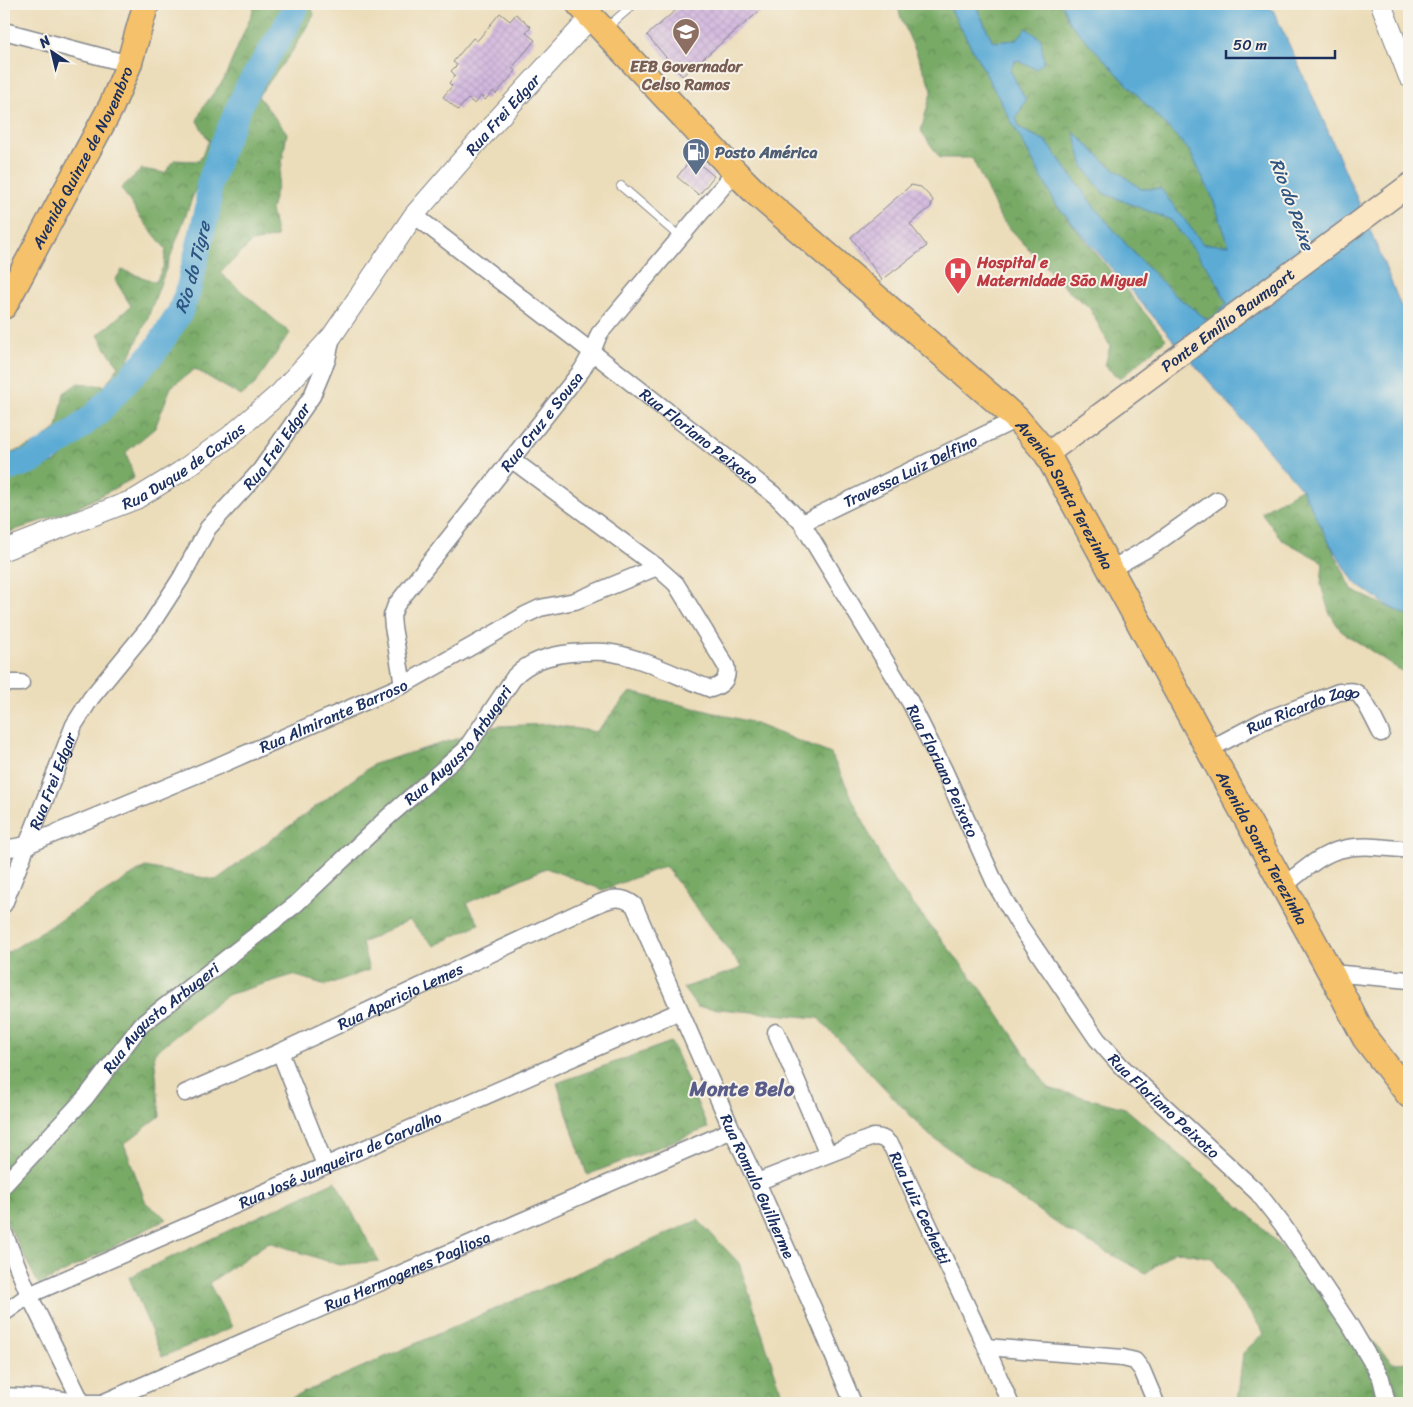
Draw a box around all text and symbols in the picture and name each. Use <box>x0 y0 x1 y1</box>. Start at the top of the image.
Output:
school or university icon: EEB Governador Celso Ramos <box>671 17 701 56</box>
north arrow <box>28 28 78 78</box>
scale bar <box>1226 28 1334 60</box>
text: N <box>33 29 56 55</box>
text: 50 m <box>1233 32 1268 58</box>
place label: EEB Governador Celso Ramos <box>630 52 744 99</box>
street label: Avenida Quinze de Novembro <box>23 62 141 255</box>
street label: Rua Frei Edgar <box>458 66 549 162</box>
fuel station icon: Posto América <box>681 137 711 176</box>
place label: Posto América <box>715 138 817 167</box>
water label: Rio do Peixe <box>1261 154 1324 257</box>
water label: Rio do Tigre <box>165 217 221 318</box>
place label: Hospital e Maternidade São Miguel <box>976 248 1149 295</box>
hospital icon: Hospital e Maternidade São Miguel <box>943 256 973 295</box>
street label: Ponte Emílio Baumgart <box>1154 260 1301 380</box>
street label: Rua Cruz e Sousa <box>493 365 591 478</box>
street label: Rua Floriano Peixoto <box>633 380 765 493</box>
street label: Rua Frei Edgar <box>235 395 319 497</box>
street label: Avenida Santa Terezinha <box>1007 412 1122 575</box>
street label: Rua Duque de Caxias <box>117 415 253 518</box>
street label: Travessa Luiz Delfino <box>838 426 983 516</box>
street label: Rua Almirante Barroso <box>255 671 413 761</box>
street label: Rua Ricardo Zago <box>1241 677 1368 743</box>
street label: Rua Augusto Arbugeri <box>397 679 520 813</box>
street label: Rua Floriano Peixoto <box>898 699 987 842</box>
street label: Rua Frei Edgar <box>20 727 85 834</box>
street label: Avenida Santa Terezinha <box>1207 764 1316 930</box>
street label: Rua Augusto Arbugeri <box>95 954 226 1080</box>
street label: Rua Aparicio Lemes <box>332 954 469 1038</box>
street label: Rua Floriano Peixoto <box>1100 1046 1227 1166</box>
district label: Monte Belo <box>689 1070 795 1108</box>
street label: Rua José Junqueira de Carvalho <box>234 1103 446 1217</box>
street label: Rua Romulo Guilherme <box>712 1109 803 1264</box>
street label: Rua Luiz Cechetti <box>881 1146 959 1270</box>
street label: Rua Hermogenes Pagliosa <box>320 1222 495 1320</box>

